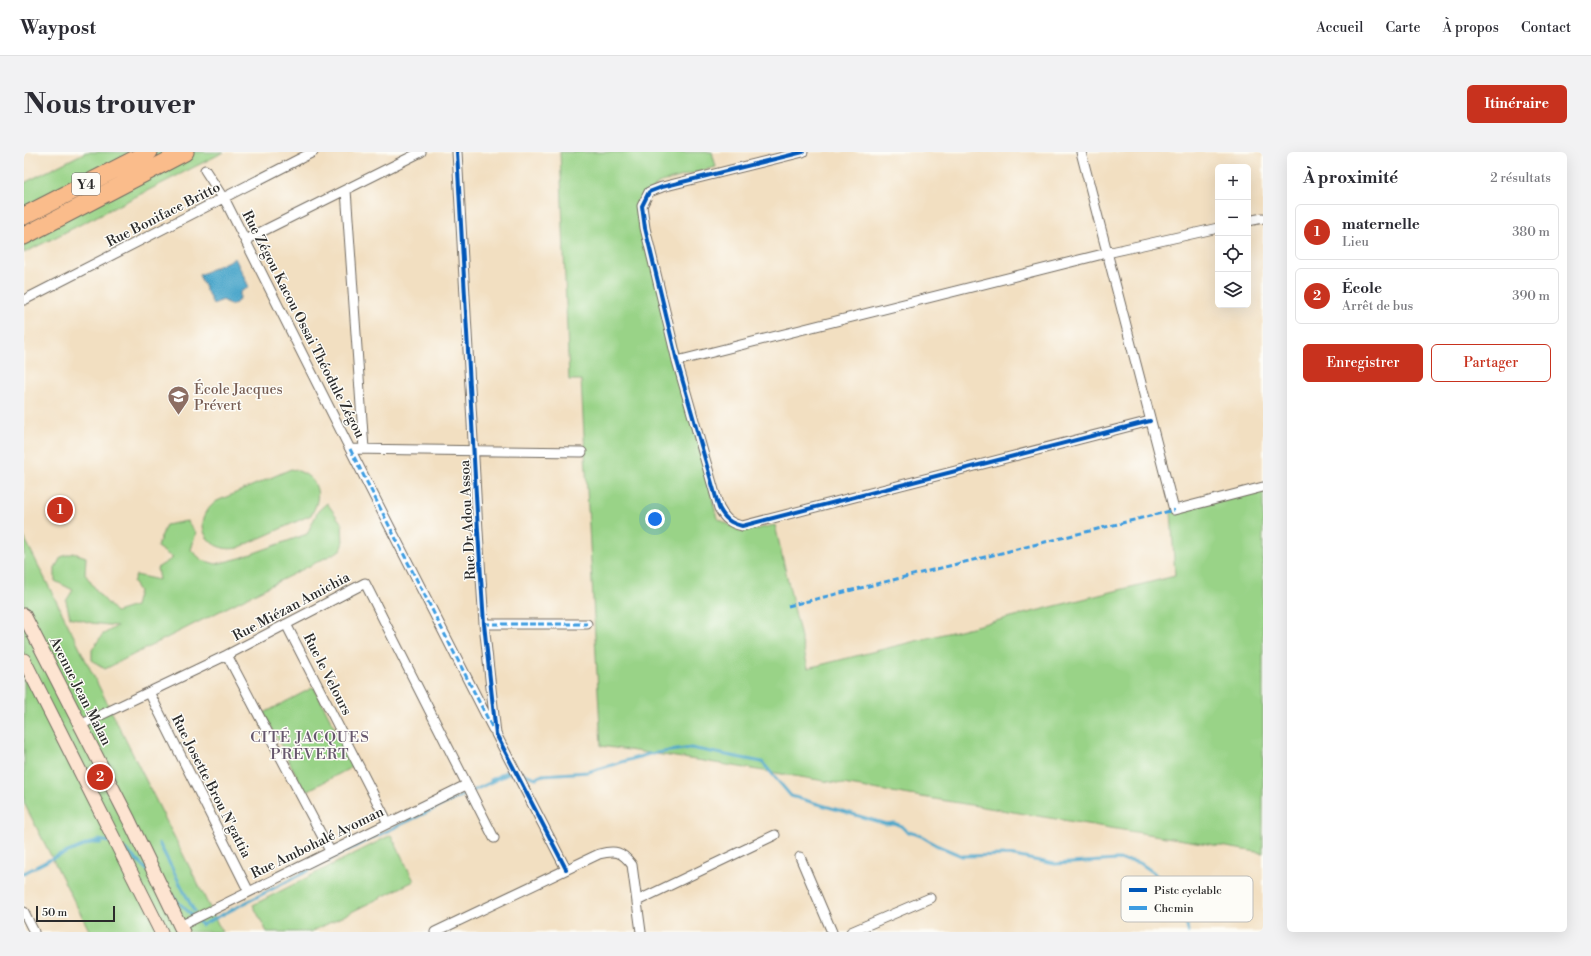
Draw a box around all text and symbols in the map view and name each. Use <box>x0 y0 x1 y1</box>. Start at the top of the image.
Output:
text: Waypost <box>20 16 96 40</box>
text: Accueil <box>1316 19 1363 37</box>
text: Carte <box>1385 19 1420 37</box>
text: À propos <box>1442 19 1499 37</box>
text: Contact <box>1521 19 1571 37</box>
button: Itinéraire <box>1467 85 1567 123</box>
text: Nous trouver <box>24 87 196 122</box>
map controls <box>1215 164 1251 308</box>
button: + <box>1215 164 1251 200</box>
text: À proximité <box>1303 167 1398 189</box>
text: 2 résultats <box>1490 170 1551 186</box>
road number: Y4 <box>72 173 100 195</box>
street label: Rue Boniface Britto <box>103 178 224 251</box>
button: − <box>1215 200 1251 236</box>
street label: Rue Zégou Kacou Ossai Théodule Zégou <box>238 207 369 441</box>
text: maternelle <box>1342 215 1420 234</box>
text: 1 <box>1314 224 1320 240</box>
text: 380 m <box>1512 224 1550 240</box>
text: Lieu <box>1342 234 1369 250</box>
button: locate <box>1215 236 1251 272</box>
button: layers <box>1215 272 1251 308</box>
text: École <box>1342 279 1382 298</box>
text: 2 <box>1313 288 1321 304</box>
text: 390 m <box>1512 288 1550 304</box>
text: Arrêt de bus <box>1342 298 1413 314</box>
button: Enregistrer <box>1303 344 1423 382</box>
button: Partager <box>1431 344 1551 382</box>
place label: École Jacques Prévert <box>194 379 283 415</box>
school or university icon: École Jacques Prévert <box>165 384 191 417</box>
street label: Rue Dr Adou Assoa <box>456 458 480 580</box>
pin: 1 <box>47 495 73 525</box>
your location <box>645 509 665 529</box>
street label: Rue Miézan Amichia <box>230 568 354 645</box>
street label: Rue le Velours <box>299 630 356 719</box>
street label: Avenue Jean Malan <box>45 633 116 749</box>
street label: Rue Josette Brou N'gattia <box>167 712 255 862</box>
district label: CITÉ JACQUES PRÉVERT <box>250 727 370 764</box>
pin: 2 <box>87 762 113 792</box>
street label: Rue Ambohalé Ayoman <box>248 803 387 883</box>
legend <box>1121 876 1253 922</box>
text: Piste cyclable <box>1154 884 1222 898</box>
text: Chemin <box>1154 902 1194 916</box>
scale bar <box>36 904 115 923</box>
text: 50 m <box>42 906 67 920</box>

